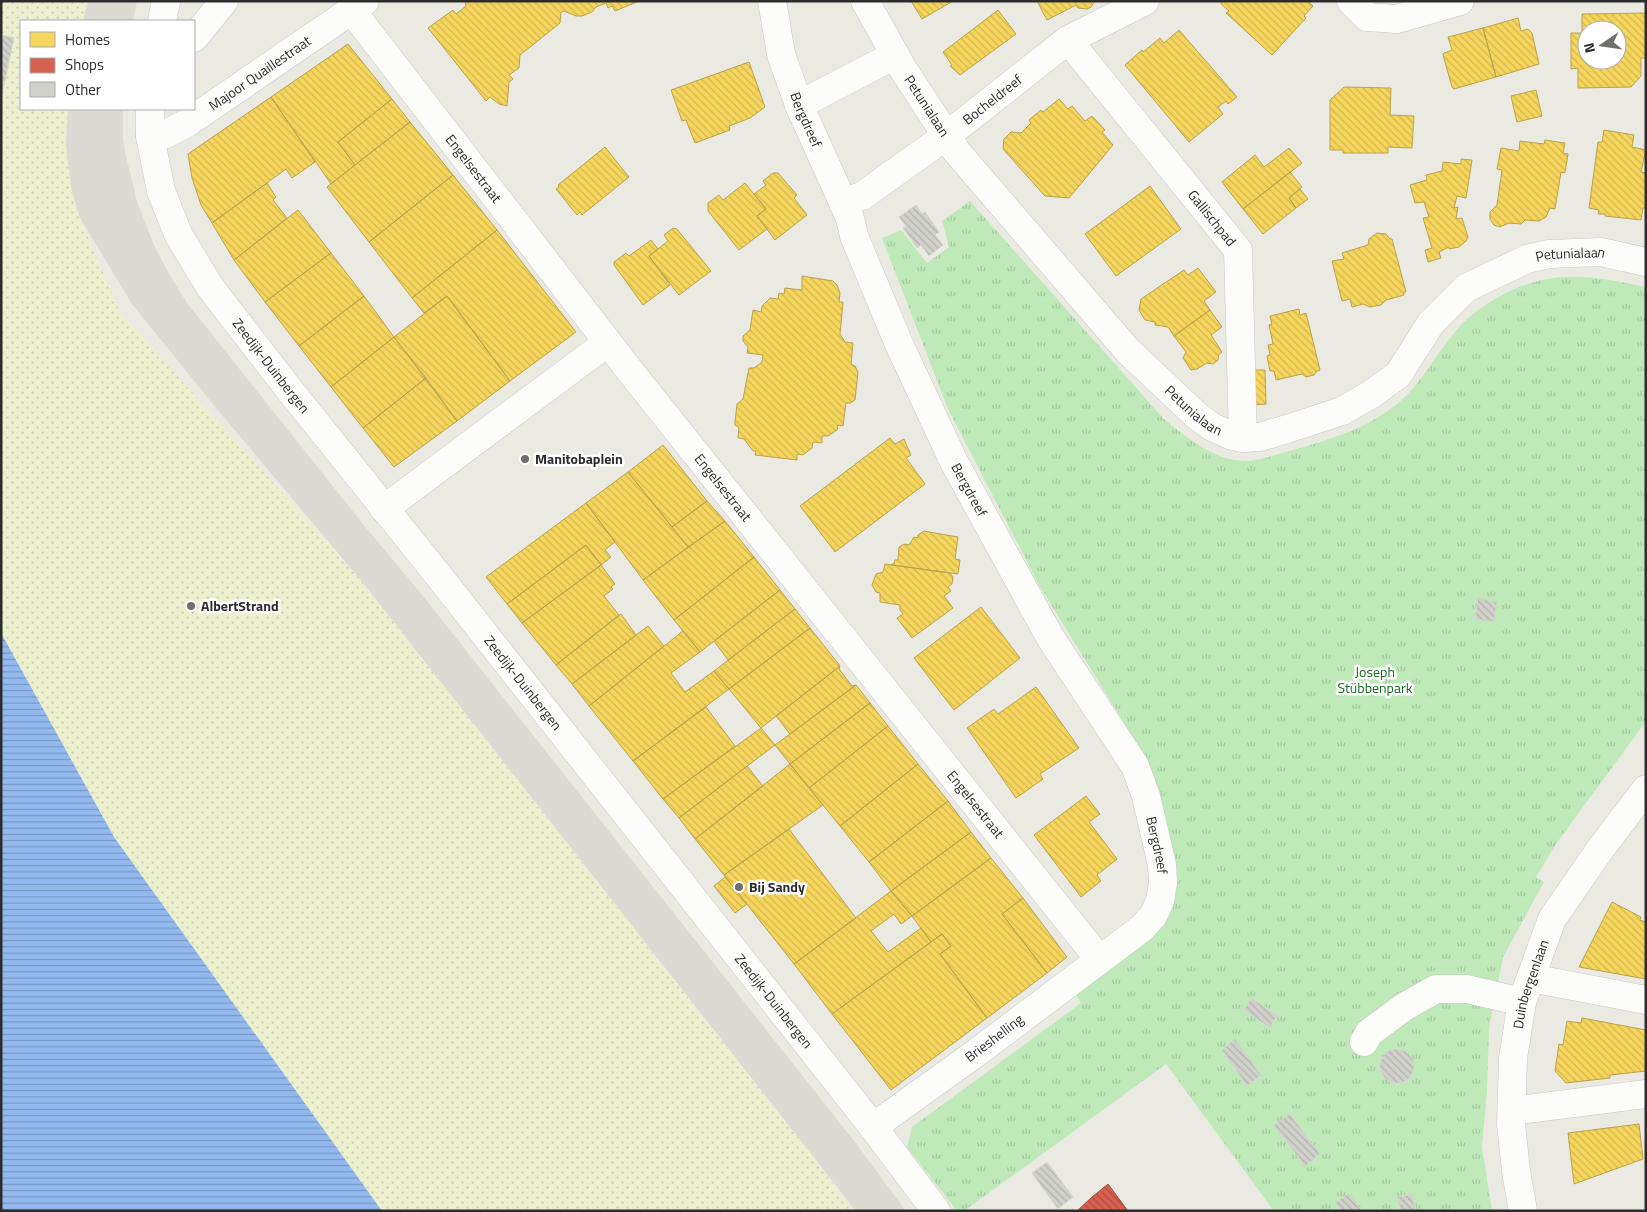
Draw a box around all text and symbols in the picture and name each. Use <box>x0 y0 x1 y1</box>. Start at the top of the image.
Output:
legend <box>20 20 195 110</box>
north arrow <box>1577 20 1627 70</box>
text: Homes <box>65 28 110 51</box>
street label: Majoor Quaillestraat <box>204 30 315 115</box>
text: N <box>1578 41 1600 55</box>
text: Shops <box>65 53 104 76</box>
street label: Bocheldreef <box>958 69 1027 129</box>
street label: Petunialaan <box>900 71 955 141</box>
text: Other <box>65 78 101 101</box>
street label: Bergdreef <box>785 89 828 151</box>
street label: Engelsestraat <box>441 129 507 207</box>
street label: Gallischpad <box>1183 185 1242 250</box>
street label: Petunialaan <box>1533 241 1608 267</box>
street label: Zeedijk-Duinbergen <box>228 314 315 418</box>
street label: Petunialaan <box>1160 380 1226 440</box>
place label: Manitobaplein <box>535 448 623 469</box>
street label: Engelsestraat <box>690 449 757 526</box>
marker: Manitobaplein <box>519 453 531 465</box>
street label: Bergdreef <box>946 459 993 520</box>
place label: AlbertStrand <box>201 595 279 616</box>
marker: AlbertStrand <box>185 600 197 612</box>
street label: Zeedijk-Duinbergen <box>479 631 567 734</box>
park label: Joseph Stübbenpark <box>1337 661 1413 698</box>
street label: Engelsestraat <box>942 765 1010 842</box>
street label: Bergdreef <box>1141 814 1174 875</box>
place label: Bij Sandy <box>749 876 805 897</box>
marker: Bij Sandy <box>733 881 745 893</box>
street label: Duinbergenlaan <box>1507 936 1554 1030</box>
street label: Zeedijk-Duinbergen <box>730 949 818 1053</box>
street label: Brieshelling <box>960 1008 1028 1067</box>

